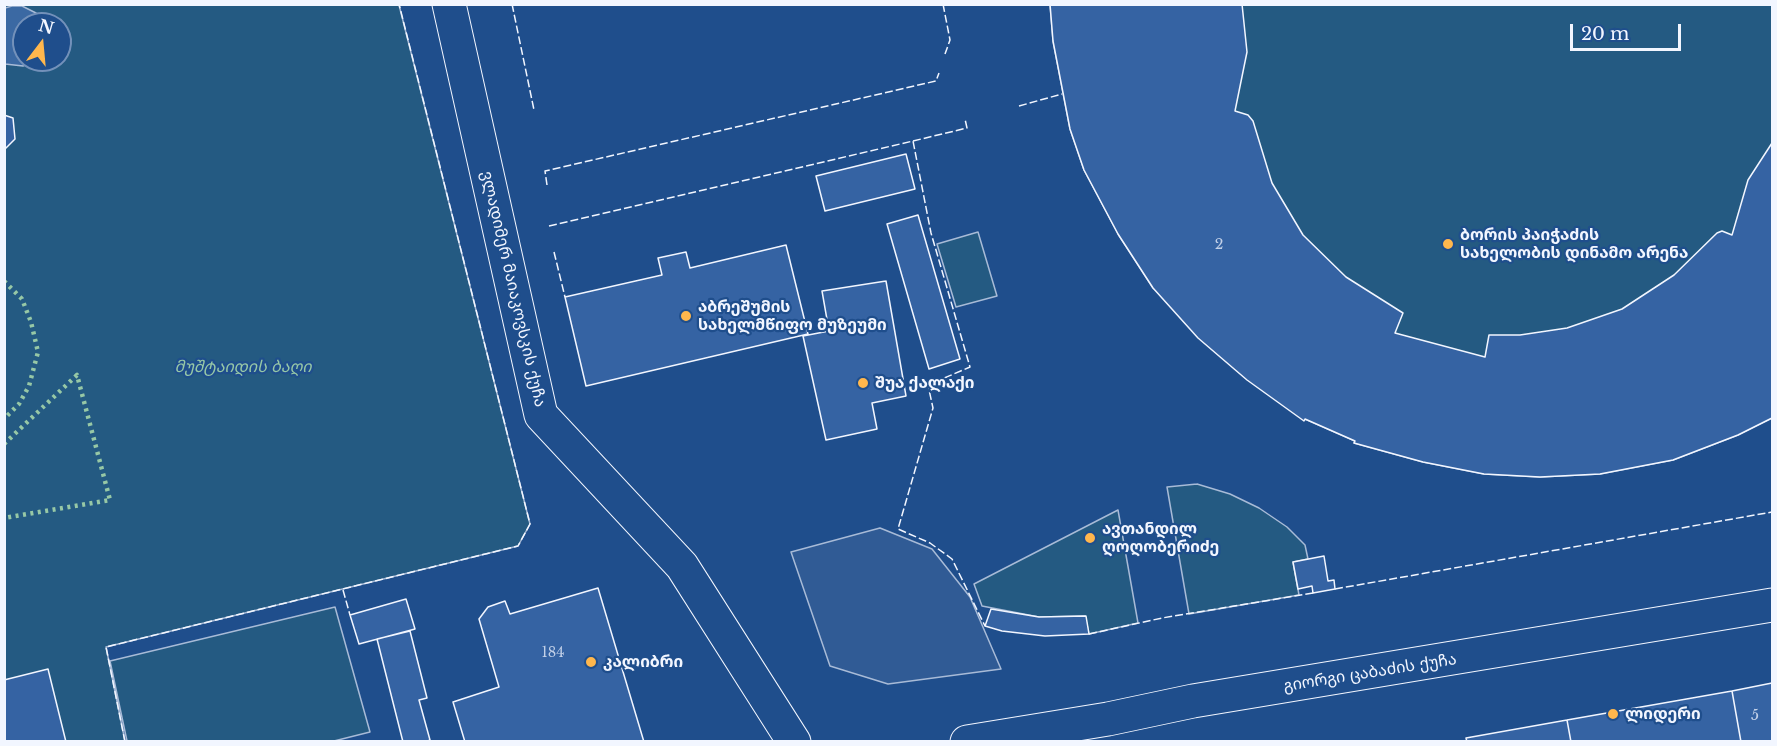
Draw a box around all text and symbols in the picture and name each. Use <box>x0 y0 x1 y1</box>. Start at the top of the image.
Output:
north arrow <box>12 12 72 72</box>
scale bar <box>1573 12 1684 50</box>
text: N <box>36 15 56 38</box>
text: 20 m <box>1581 23 1629 45</box>
street label: ვლადიმერ მაიაკოვსკის ქუჩა <box>476 169 550 409</box>
place label: ბორის პაიჭაძის სახელობის დინამო არენა <box>1460 225 1688 263</box>
house number: 2 <box>1215 237 1223 253</box>
marker: ბორის პაიჭაძის სახელობის დინამო არენა <box>1441 237 1455 251</box>
place label: აბრეშუმის სახელმწიფო მუზეუმი <box>698 297 887 335</box>
marker: აბრეშუმის სახელმწიფო მუზეუმი <box>679 309 693 323</box>
park label: მუშტაიდის ბაღი <box>174 357 312 377</box>
place label: შუა ქალაქი <box>875 373 974 393</box>
marker: შუა ქალაქი <box>856 376 870 390</box>
place label: ავთანდილ ღოღობერიძე <box>1102 519 1219 557</box>
marker: ავთანდილ ღოღობერიძე <box>1083 531 1097 545</box>
house number: 184 <box>542 645 564 661</box>
street label: გიორგი ცაბაძის ქუჩა <box>1282 650 1458 696</box>
place label: კალიბრი <box>603 652 683 672</box>
marker: კალიბრი <box>584 655 598 669</box>
place label: ლიდერი <box>1625 704 1701 724</box>
marker: ლიდერი <box>1606 707 1620 721</box>
house number: 5 <box>1751 708 1759 724</box>

